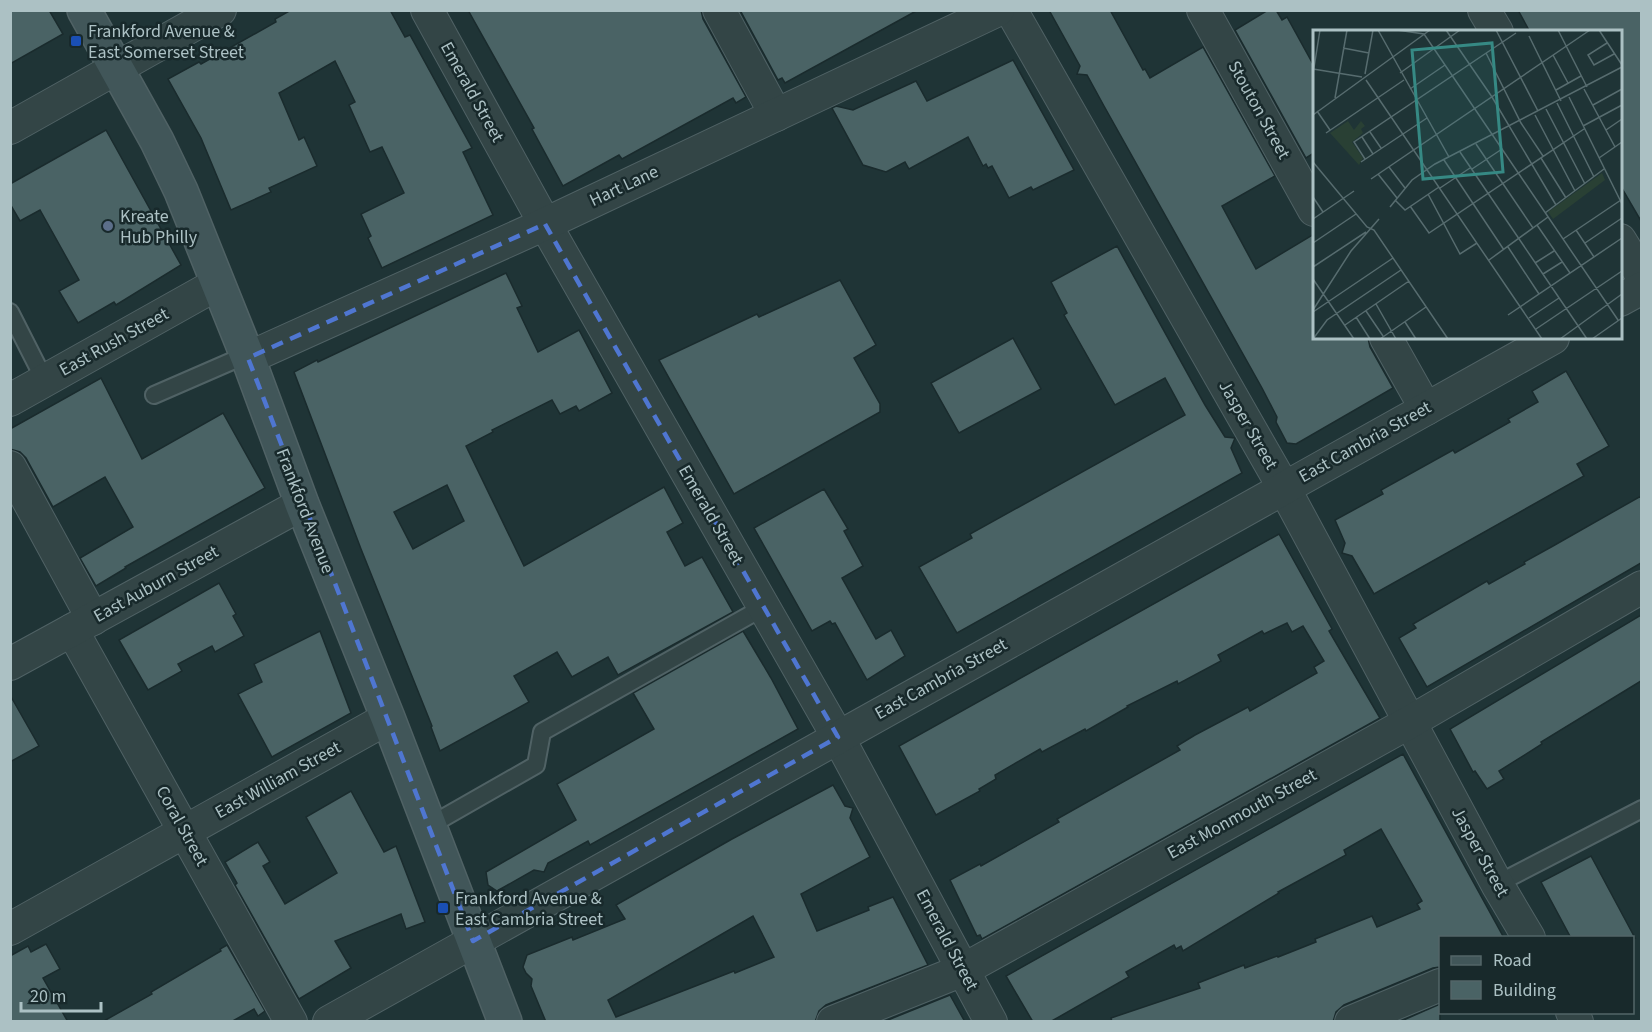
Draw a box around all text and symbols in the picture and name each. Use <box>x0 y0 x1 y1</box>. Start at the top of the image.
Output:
place label: Frankford Avenue & East Somerset Street <box>88 19 244 65</box>
inset map <box>1313 30 1622 339</box>
marker: Frankford Avenue & East Somerset Street <box>69 34 83 48</box>
street label: Emerald Street <box>434 37 510 147</box>
street label: Stouton Street <box>1222 56 1296 164</box>
street label: Hart Lane <box>585 159 663 213</box>
place label: Kreate Hub Philly <box>120 204 198 250</box>
marker: Kreate Hub Philly <box>101 219 115 233</box>
street label: East Rush Street <box>55 302 173 382</box>
street label: Jasper Street <box>1212 376 1284 474</box>
street label: East Cambria Street <box>1294 395 1436 489</box>
street label: Frankford Avenue <box>270 445 340 577</box>
street label: Emerald Street <box>672 460 750 570</box>
street label: East Auburn Street <box>89 539 223 629</box>
street label: East Cambria Street <box>870 632 1012 726</box>
street label: East William Street <box>211 735 345 825</box>
street label: East Monmouth Street <box>1163 763 1321 865</box>
street label: Coral Street <box>150 781 214 871</box>
street label: Jasper Street <box>1445 803 1515 901</box>
street label: Emerald Street <box>910 885 984 995</box>
place label: Frankford Avenue & East Cambria Street <box>455 886 603 932</box>
marker: Frankford Avenue & East Cambria Street <box>436 901 450 915</box>
legend <box>1439 936 1634 1014</box>
text: Road <box>1493 948 1532 973</box>
scale bar <box>21 975 100 1013</box>
text: Building <box>1493 978 1556 1003</box>
text: 20 m <box>30 984 66 1009</box>

